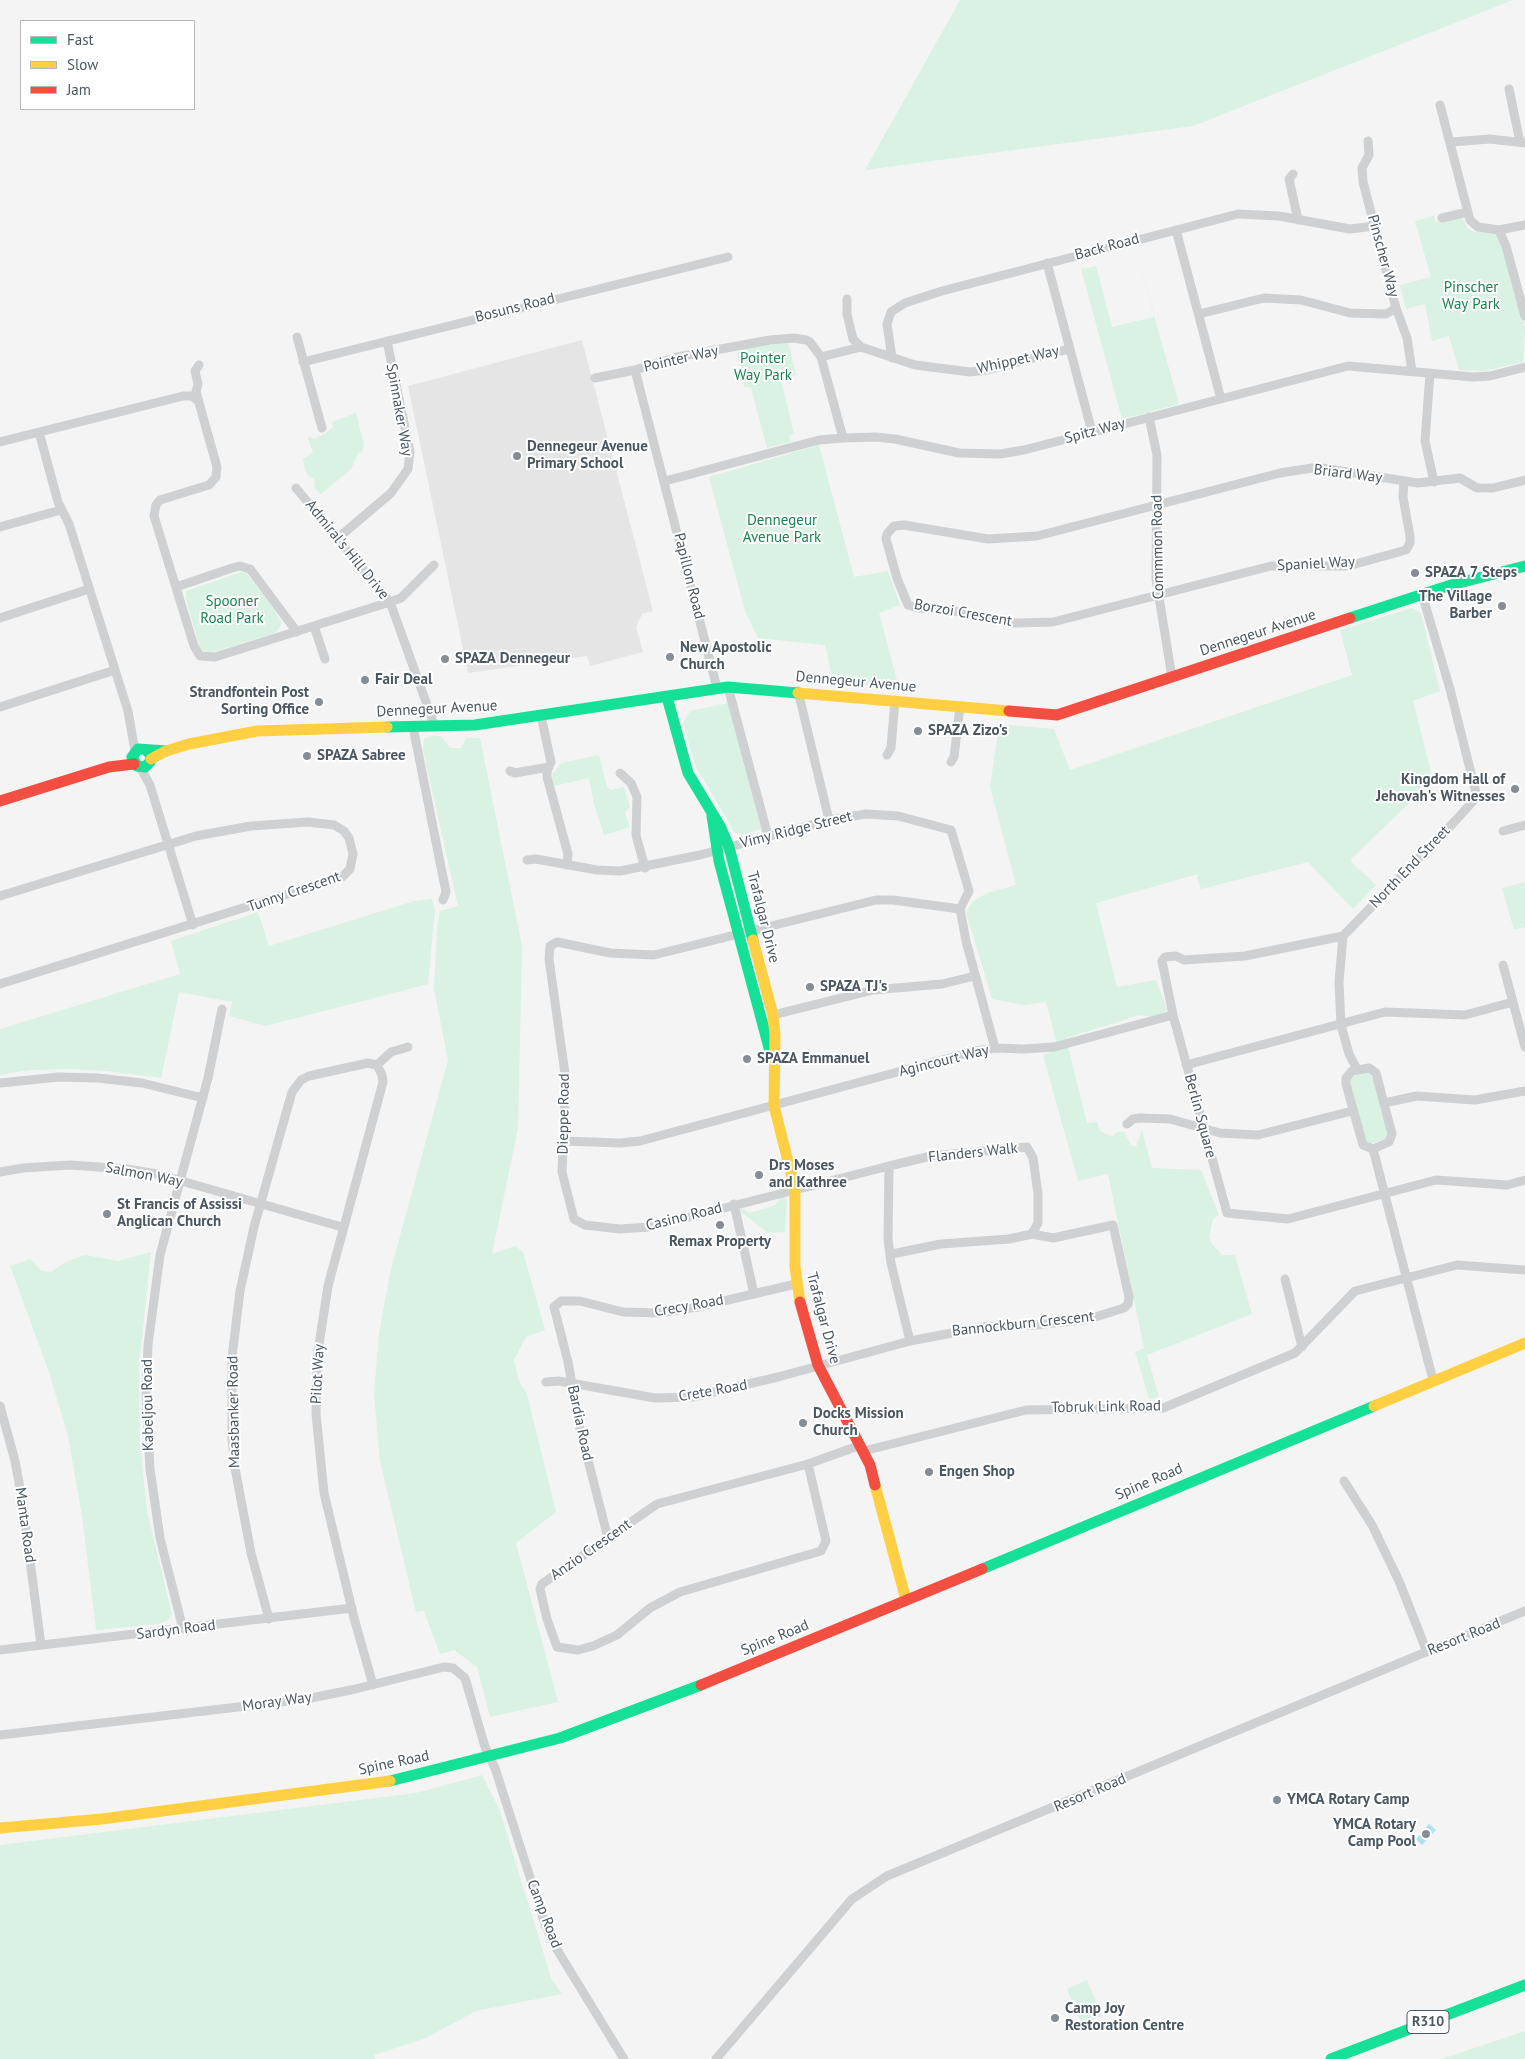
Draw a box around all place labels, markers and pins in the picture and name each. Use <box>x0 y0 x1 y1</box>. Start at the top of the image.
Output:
place label: Dennegeur Avenue Primary School <box>527 438 648 473</box>
marker: Dennegeur Avenue Primary School <box>511 450 523 462</box>
place label: SPAZA 7 Steps <box>1425 564 1517 582</box>
marker: SPAZA 7 Steps <box>1409 567 1421 579</box>
place label: The Village Barber <box>1419 588 1492 623</box>
marker: The Village Barber <box>1496 600 1508 612</box>
place label: New Apostolic Church <box>680 639 772 674</box>
place label: SPAZA Dennegeur <box>455 650 570 668</box>
marker: New Apostolic Church <box>664 651 676 663</box>
marker: SPAZA Dennegeur <box>439 653 451 665</box>
place label: Fair Deal <box>375 671 432 689</box>
marker: Fair Deal <box>359 674 371 686</box>
place label: Strandfontein Post Sorting Office <box>189 684 309 719</box>
marker: Strandfontein Post Sorting Office <box>313 696 325 708</box>
place label: SPAZA Zizo's <box>928 722 1008 740</box>
marker: SPAZA Zizo's <box>912 725 924 737</box>
place label: SPAZA Sabree <box>317 747 406 765</box>
marker: SPAZA Sabree <box>301 750 313 762</box>
place label: Kingdom Hall of Jehovah's Witnesses <box>1376 771 1505 806</box>
marker: Kingdom Hall of Jehovah's Witnesses <box>1509 783 1521 795</box>
place label: SPAZA TJ's <box>820 978 887 996</box>
marker: SPAZA TJ's <box>804 981 816 993</box>
place label: SPAZA Emmanuel <box>757 1050 869 1068</box>
marker: SPAZA Emmanuel <box>741 1053 753 1065</box>
place label: Drs Moses and Kathree <box>769 1157 847 1192</box>
marker: Drs Moses and Kathree <box>753 1169 765 1181</box>
place label: St Francis of Assissi Anglican Church <box>117 1196 242 1231</box>
marker: St Francis of Assissi Anglican Church <box>101 1208 113 1220</box>
marker: Remax Property <box>714 1219 726 1231</box>
place label: Remax Property <box>669 1233 771 1251</box>
place label: Docks Mission Church <box>813 1405 904 1440</box>
marker: Docks Mission Church <box>797 1417 809 1429</box>
place label: Engen Shop <box>939 1463 1015 1481</box>
marker: Engen Shop <box>923 1466 935 1478</box>
place label: YMCA Rotary Camp <box>1287 1791 1410 1809</box>
marker: YMCA Rotary Camp <box>1271 1794 1283 1806</box>
place label: YMCA Rotary Camp Pool <box>1333 1816 1416 1851</box>
marker: YMCA Rotary Camp Pool <box>1420 1828 1432 1840</box>
place label: Camp Joy Restoration Centre <box>1065 2000 1184 2035</box>
marker: Camp Joy Restoration Centre <box>1049 2012 1061 2024</box>

